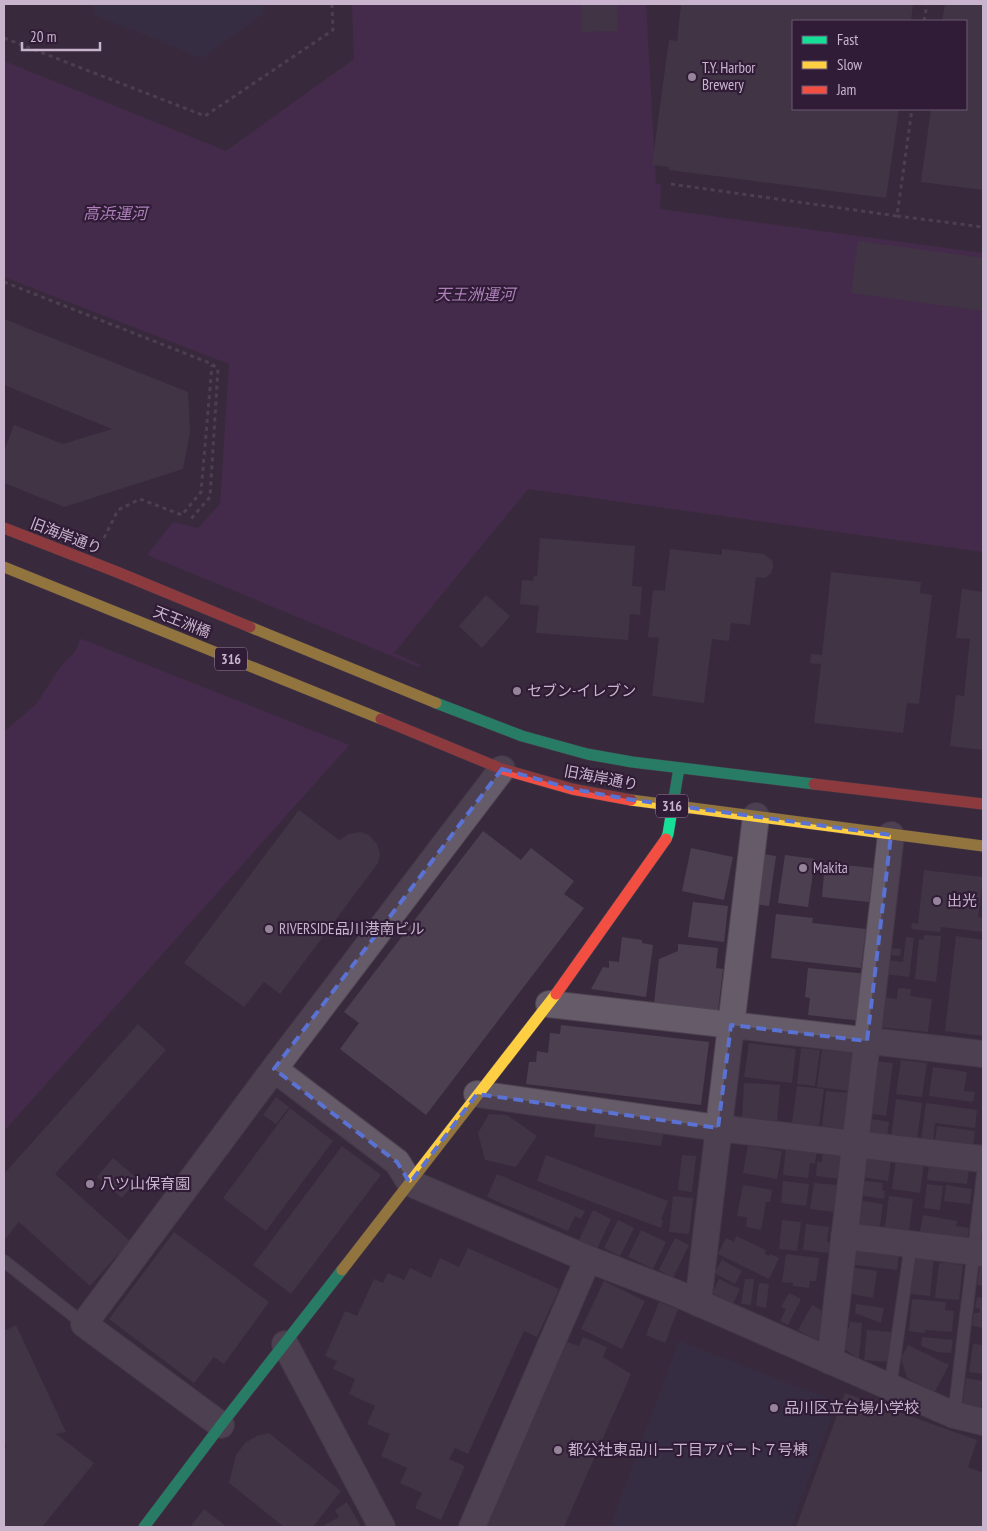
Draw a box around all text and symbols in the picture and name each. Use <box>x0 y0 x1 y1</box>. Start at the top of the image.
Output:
scale bar <box>22 20 100 52</box>
legend <box>792 20 967 110</box>
text: 20 m <box>30 27 56 46</box>
text: Fast <box>837 30 858 49</box>
text: Slow <box>837 55 862 74</box>
place label: T.Y. Harbor Brewery <box>702 58 756 94</box>
marker: T.Y. Harbor Brewery <box>686 71 698 83</box>
text: Jam <box>836 80 856 99</box>
water label: 高浜運河 <box>83 203 150 223</box>
water label: 天王洲運河 <box>435 284 518 304</box>
street label: 旧海岸通り <box>28 513 105 558</box>
street label: 天王洲橋 <box>151 601 214 642</box>
road number: 316 <box>215 648 247 671</box>
place label: セブン-イレブン <box>527 681 636 700</box>
marker: セブン-イレブン <box>511 685 523 697</box>
street label: 旧海岸通り <box>562 761 640 794</box>
road number: 316 <box>656 794 688 818</box>
place label: Makita <box>813 858 848 877</box>
marker: Makita <box>797 862 809 874</box>
place label: 出光 <box>947 891 977 910</box>
marker: 出光 <box>931 895 943 907</box>
place label: RIVERSIDE品川港南ビル <box>279 919 425 938</box>
marker: RIVERSIDE品川港南ビル <box>263 923 275 935</box>
place label: 八ツ山保育園 <box>100 1174 190 1193</box>
marker: 八ツ山保育園 <box>84 1178 96 1190</box>
place label: 品川区立台場小学校 <box>784 1398 919 1417</box>
marker: 品川区立台場小学校 <box>768 1402 780 1414</box>
place label: 都公社東品川一丁目アパート７号棟 <box>568 1440 808 1459</box>
marker: 都公社東品川一丁目アパート７号棟 <box>552 1444 564 1456</box>

